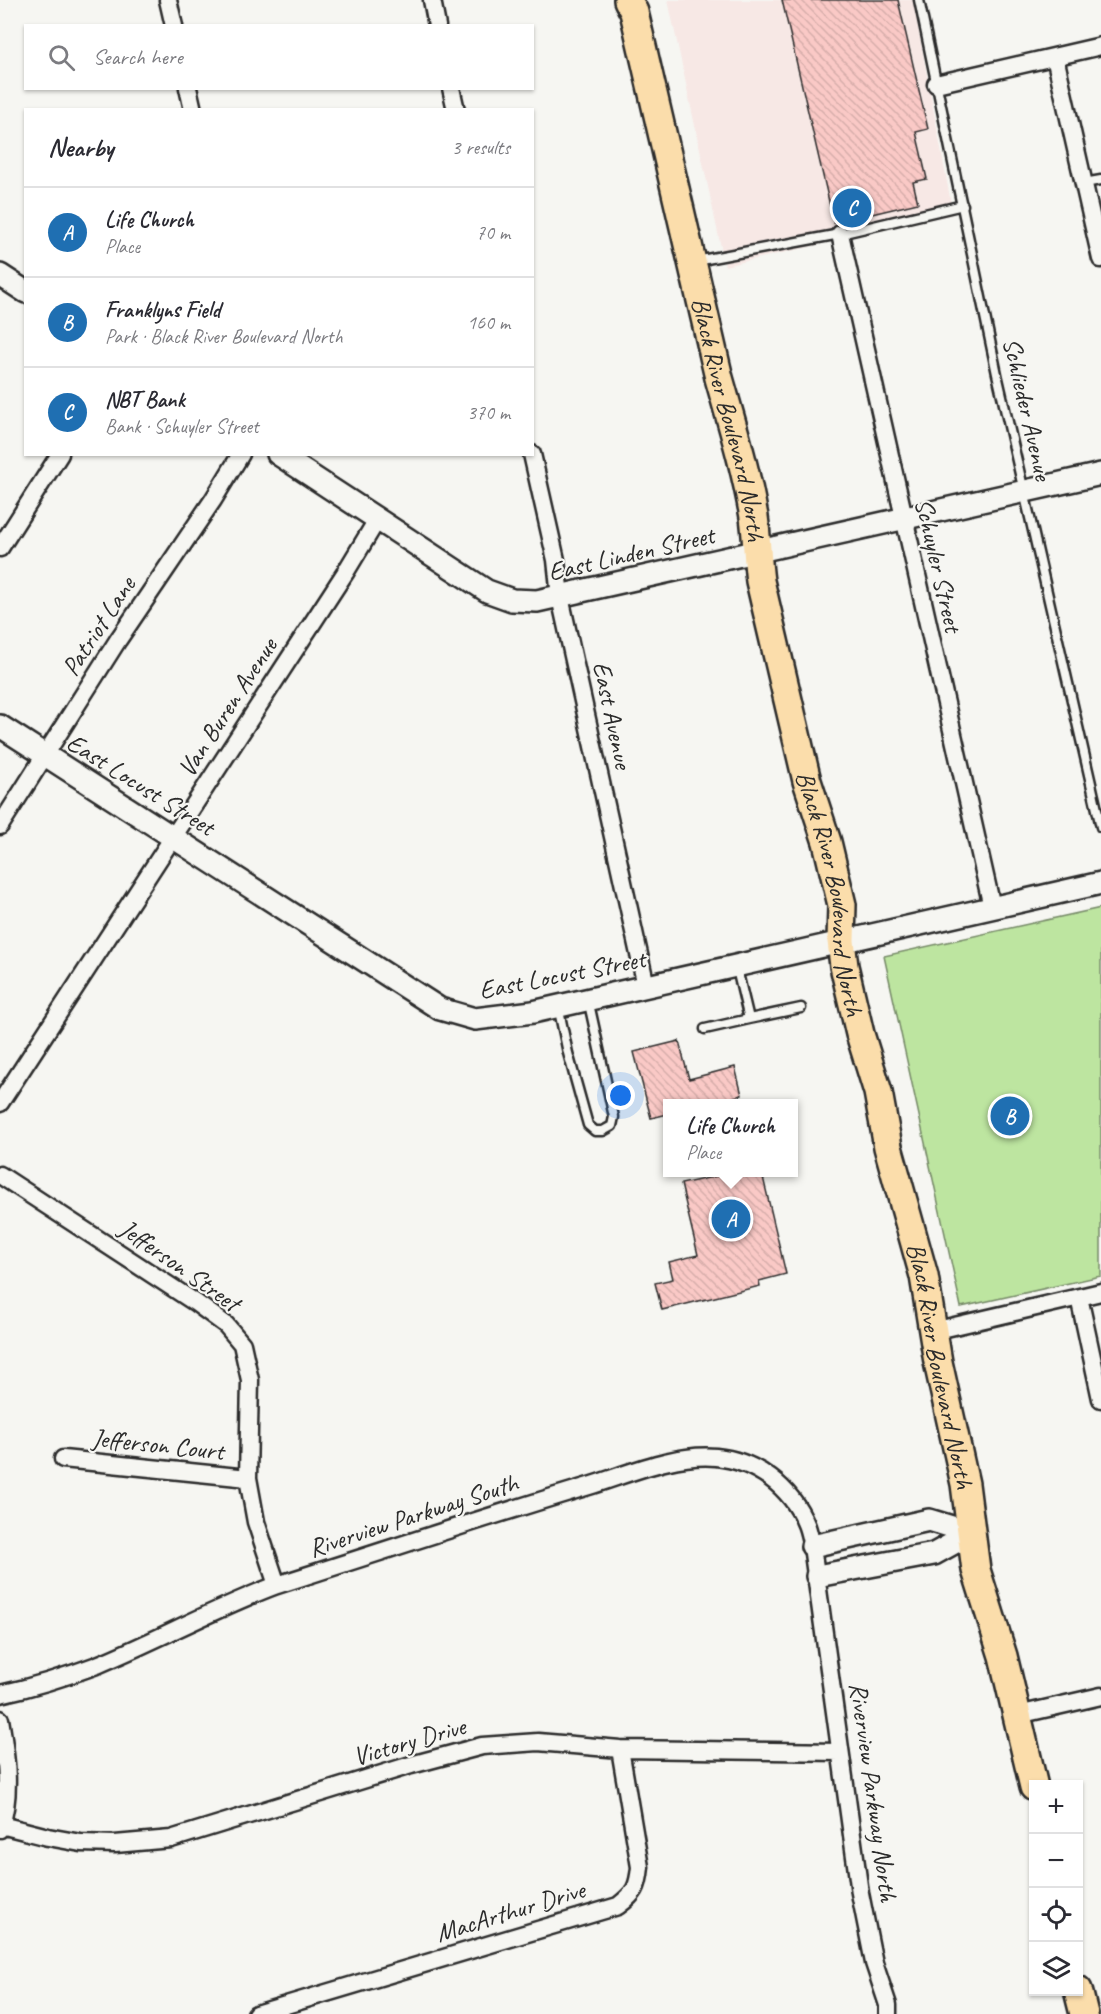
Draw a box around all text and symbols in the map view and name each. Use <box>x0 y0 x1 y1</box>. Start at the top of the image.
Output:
search box <box>24 24 534 90</box>
icon: search <box>45 41 78 74</box>
text: Search here <box>93 43 183 71</box>
text: Nearby <box>48 131 113 164</box>
text: 3 results <box>451 135 510 160</box>
pin: C <box>832 186 872 230</box>
text: Life Church <box>105 206 194 234</box>
text: A <box>62 220 73 245</box>
text: 70 m <box>476 220 510 245</box>
text: Place <box>105 234 140 259</box>
street label: Black River Boulevard North <box>684 294 773 544</box>
text: Franklyns Field <box>105 296 220 324</box>
text: B <box>62 310 73 335</box>
text: 160 m <box>467 310 510 335</box>
text: Park · Black River Boulevard North <box>105 324 342 349</box>
street label: Schlieder Avenue <box>995 335 1060 485</box>
text: NBT Bank <box>105 386 185 414</box>
text: C <box>63 400 72 425</box>
text: 370 m <box>467 400 510 425</box>
text: Bank · Schuyler Street <box>105 414 259 439</box>
street label: Schuyler Street <box>907 495 970 638</box>
street label: East Linden Street <box>545 518 720 589</box>
street label: Patriot Lane <box>54 569 144 682</box>
street label: Van Buren Avenue <box>170 630 285 783</box>
street label: East Avenue <box>585 658 640 774</box>
street label: East Locust Street <box>61 726 223 844</box>
street label: Black River Boulevard North <box>788 768 871 1020</box>
street label: East Locust Street <box>476 942 650 1007</box>
your location <box>606 1081 635 1110</box>
pin: B <box>990 1094 1030 1138</box>
popup <box>663 1099 798 1177</box>
text: Life Church <box>686 1112 775 1140</box>
text: Place <box>686 1140 721 1165</box>
pin: A <box>712 1196 750 1242</box>
street label: Jefferson Street <box>111 1211 249 1321</box>
street label: Black River Boulevard North <box>898 1239 982 1493</box>
street label: Jefferson Court <box>89 1421 228 1468</box>
street label: Riverview Parkway South <box>304 1465 524 1565</box>
street label: Riverview Parkway North <box>842 1680 905 1905</box>
street label: Victory Drive <box>349 1709 472 1773</box>
map controls <box>1029 1780 1083 1996</box>
button: + <box>1029 1780 1083 1834</box>
button: − <box>1029 1834 1083 1888</box>
street label: MacArthur Drive <box>432 1872 591 1950</box>
button: locate <box>1029 1888 1083 1942</box>
button: layers <box>1029 1942 1083 1996</box>

